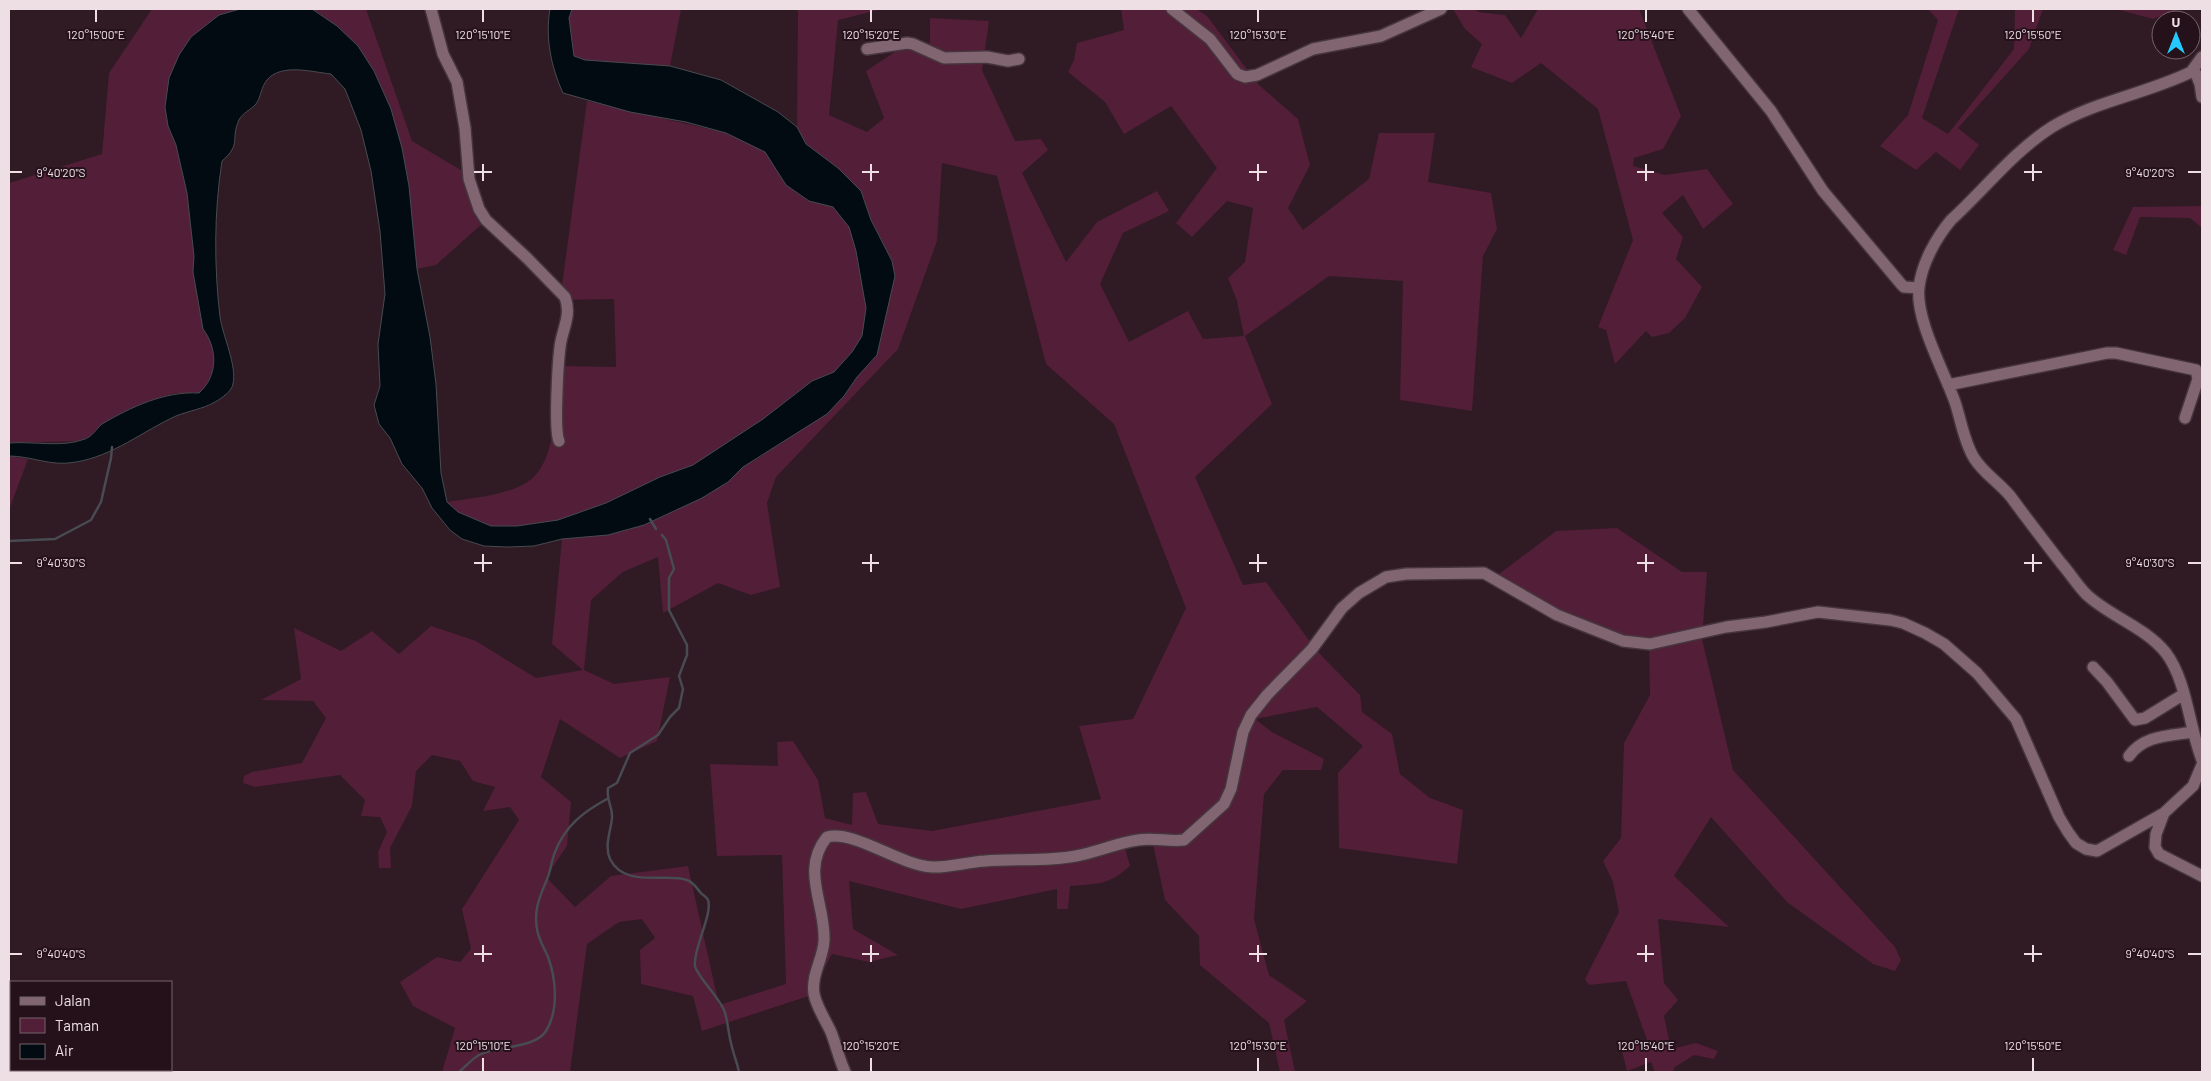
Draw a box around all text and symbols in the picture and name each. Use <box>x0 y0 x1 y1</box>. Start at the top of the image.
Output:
north arrow <box>2151 10 2201 60</box>
text: U <box>2172 13 2181 30</box>
text: 120°15'00"E <box>67 27 125 41</box>
text: 120°15'10"E <box>455 27 511 41</box>
text: 120°15'20"E <box>842 27 900 41</box>
text: 120°15'30"E <box>1229 27 1287 41</box>
text: 120°15'40"E <box>1617 27 1675 41</box>
text: 120°15'50"E <box>2004 27 2062 41</box>
text: 9°40'20"S <box>36 165 86 179</box>
text: 9°40'20"S <box>2125 165 2175 179</box>
text: 9°40'30"S <box>37 555 85 569</box>
text: 9°40'30"S <box>2126 555 2174 569</box>
text: 9°40'40"S <box>36 946 86 960</box>
text: 9°40'40"S <box>2125 946 2175 960</box>
legend <box>10 981 172 1071</box>
text: Jalan <box>55 991 91 1009</box>
text: Taman <box>55 1016 99 1034</box>
text: 120°15'10"E <box>455 1038 511 1052</box>
text: 120°15'20"E <box>842 1038 900 1052</box>
text: 120°15'30"E <box>1229 1038 1287 1052</box>
text: 120°15'40"E <box>1617 1038 1675 1052</box>
text: 120°15'50"E <box>2004 1038 2062 1052</box>
text: Air <box>55 1041 74 1059</box>

